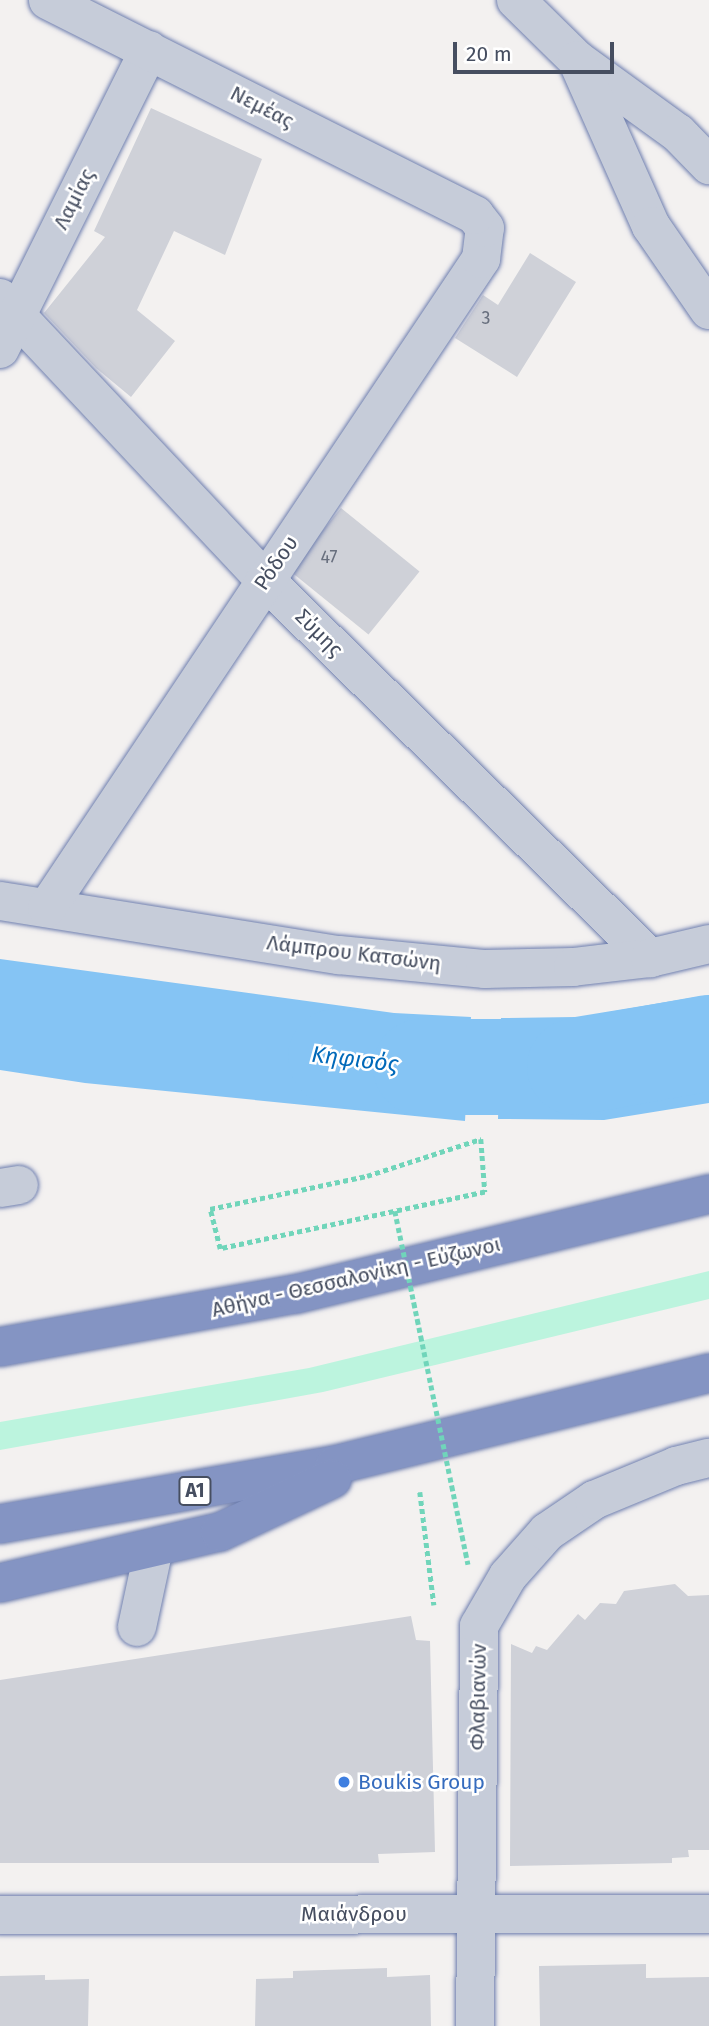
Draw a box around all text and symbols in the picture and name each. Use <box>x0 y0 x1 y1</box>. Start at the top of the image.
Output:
scale bar <box>457 28 618 72</box>
text: 20 m <box>466 41 512 67</box>
street label: Νεμέας <box>226 80 298 134</box>
street label: Λαμίας <box>48 164 100 234</box>
house number: 3 <box>482 307 490 329</box>
street label: Ρόδου <box>249 531 303 595</box>
house number: 47 <box>320 546 338 568</box>
street label: Σύμης <box>290 604 348 662</box>
street label: Λάμπρου Κατσώνη <box>265 930 443 976</box>
water label: Κηφισός <box>310 1040 400 1078</box>
street label: Αθήνα - Θεσσαλονίκη - Εύζωνοι <box>209 1232 503 1322</box>
road number: Α1 <box>178 1476 212 1506</box>
street label: Φλαβιανών <box>464 1643 492 1751</box>
place label: Boukis Group <box>358 1769 485 1795</box>
marker: Boukis Group <box>336 1774 352 1790</box>
street label: Μαιάνδρου <box>301 1901 407 1927</box>

